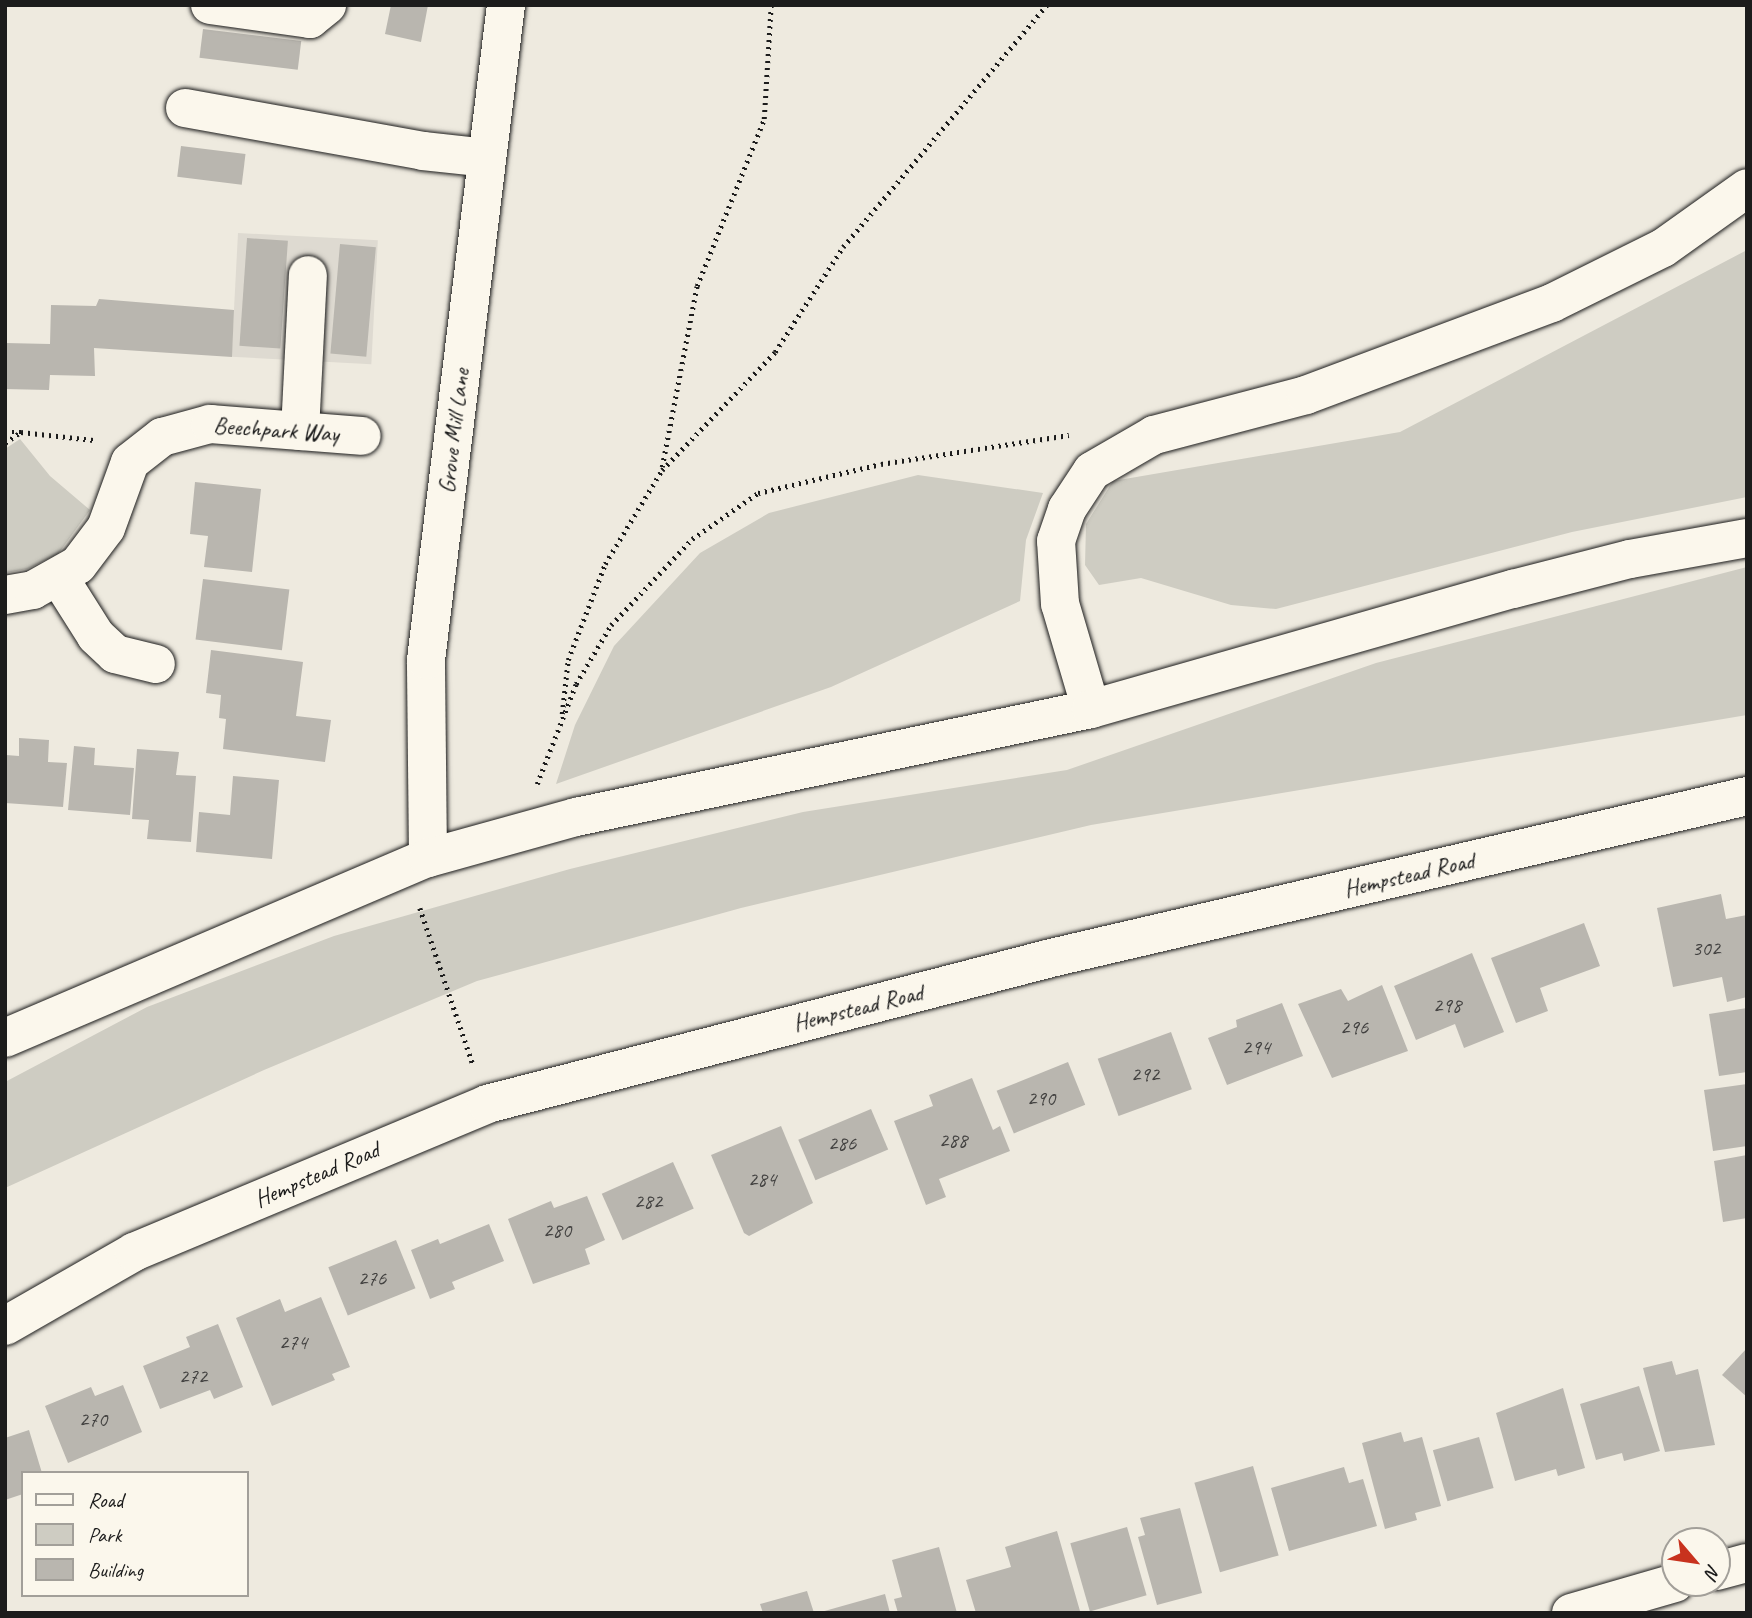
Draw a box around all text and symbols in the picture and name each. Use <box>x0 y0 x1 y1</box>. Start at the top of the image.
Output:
street label: Grove Mill Lane <box>432 367 476 495</box>
street label: Beechpark Way <box>213 411 339 449</box>
street label: Hempstead Road <box>1341 846 1477 904</box>
house number: 302 <box>1692 935 1720 961</box>
street label: Hempstead Road <box>790 978 926 1038</box>
house number: 298 <box>1433 992 1461 1018</box>
house number: 296 <box>1340 1014 1368 1040</box>
house number: 294 <box>1242 1034 1270 1060</box>
house number: 292 <box>1131 1061 1159 1087</box>
house number: 290 <box>1027 1085 1055 1111</box>
house number: 288 <box>939 1127 967 1153</box>
house number: 286 <box>828 1130 856 1156</box>
street label: Hempstead Road <box>250 1136 384 1214</box>
house number: 284 <box>748 1166 776 1192</box>
house number: 282 <box>634 1188 662 1214</box>
house number: 280 <box>543 1217 571 1243</box>
house number: 276 <box>358 1265 386 1291</box>
house number: 274 <box>279 1329 307 1355</box>
house number: 272 <box>179 1363 207 1389</box>
house number: 270 <box>79 1406 107 1432</box>
legend <box>21 1471 248 1597</box>
text: Road <box>88 1487 123 1513</box>
text: Park <box>88 1522 121 1548</box>
north arrow <box>1661 1527 1731 1597</box>
text: Building <box>88 1557 143 1583</box>
text: N <box>1699 1560 1726 1582</box>

